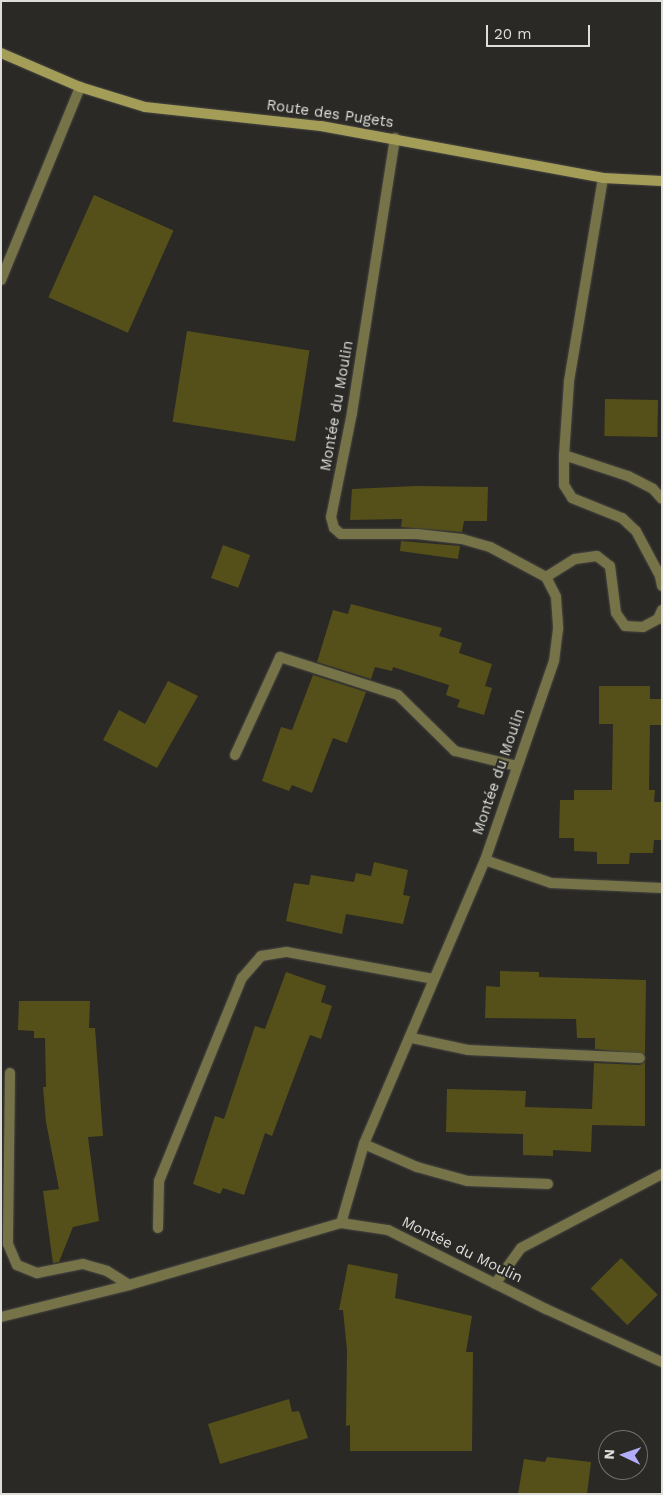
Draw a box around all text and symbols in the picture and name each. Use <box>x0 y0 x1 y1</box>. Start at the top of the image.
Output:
scale bar <box>488 15 592 47</box>
text: 20 m <box>494 25 532 43</box>
street label: Route des Pugets <box>265 96 395 132</box>
street label: Montée du Moulin <box>317 339 357 473</box>
street label: Montée du Moulin <box>469 707 529 837</box>
street label: Montée du Moulin <box>399 1213 525 1287</box>
north arrow <box>598 1430 648 1480</box>
text: N <box>601 1449 617 1460</box>

